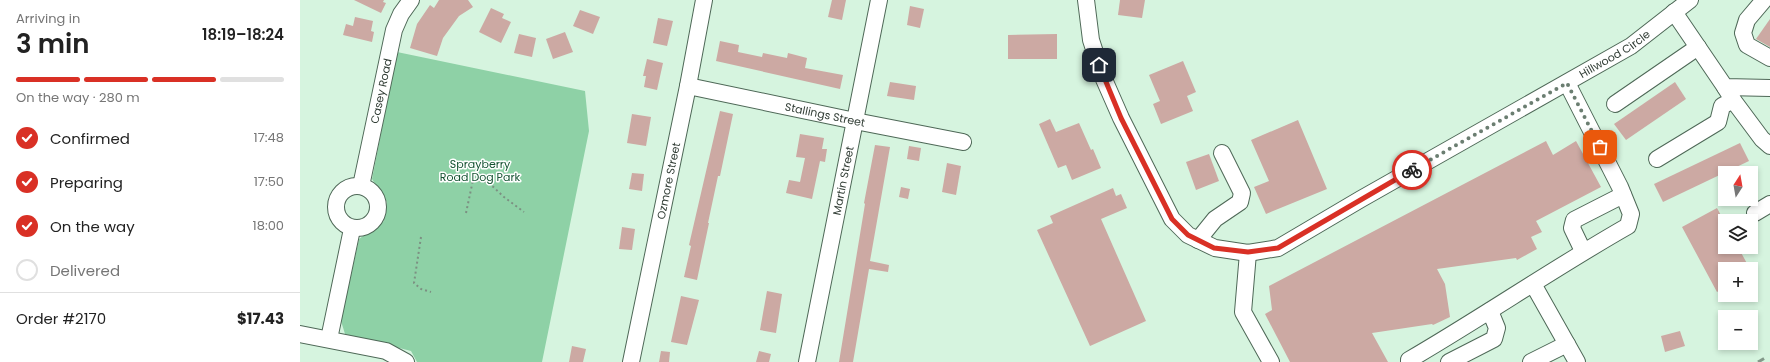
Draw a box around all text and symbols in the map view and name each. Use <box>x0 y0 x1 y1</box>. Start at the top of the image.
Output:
text: Arriving in <box>16 9 80 28</box>
text: 18:19–18:24 <box>202 24 284 45</box>
text: 3 min <box>16 26 89 62</box>
street label: Hillwood Circle <box>1576 26 1654 82</box>
pin <box>1082 48 1116 82</box>
icon: home <box>1088 54 1110 76</box>
street label: Casey Road <box>366 57 396 125</box>
text: On the way · 280 m <box>16 88 140 107</box>
street label: Stallings Street <box>783 99 866 131</box>
icon: check <box>16 127 38 149</box>
text: Confirmed <box>50 128 130 149</box>
text: 17:48 <box>254 128 284 147</box>
pin <box>1583 130 1617 164</box>
icon: bag <box>1589 136 1611 158</box>
street label: Ozmore Street <box>653 141 684 221</box>
street label: Martin Street <box>828 145 858 216</box>
courier <box>1392 150 1432 190</box>
park label: Sprayberry Road Dog Park <box>440 156 520 185</box>
icon: bike <box>1401 159 1423 181</box>
north arrow <box>1718 166 1758 206</box>
map controls <box>1718 166 1758 350</box>
icon: check <box>16 171 38 193</box>
text: Preparing <box>50 172 123 193</box>
text: 17:50 <box>254 172 284 191</box>
button: layers <box>1718 214 1758 254</box>
icon: check <box>16 215 38 237</box>
text: On the way <box>50 216 135 237</box>
text: 18:00 <box>253 216 284 235</box>
text: Delivered <box>50 260 120 281</box>
button: + <box>1718 262 1758 302</box>
text: Order #2170 <box>16 308 106 329</box>
text: $17.43 <box>237 308 284 329</box>
button: − <box>1718 310 1758 350</box>

